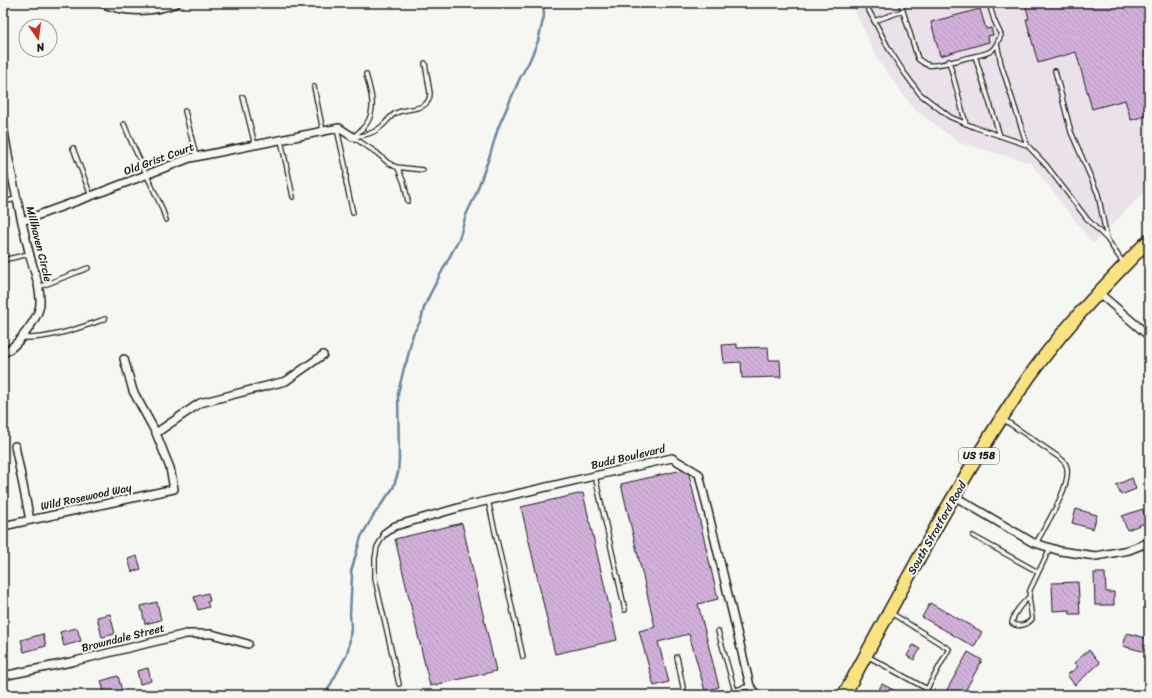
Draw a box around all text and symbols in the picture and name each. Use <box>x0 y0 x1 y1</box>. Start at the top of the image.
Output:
north arrow <box>18 18 58 58</box>
text: N <box>34 37 47 57</box>
street label: Old Grist Court <box>121 137 197 181</box>
street label: Millhaven Circle <box>20 204 58 284</box>
street label: Budd Boulevard <box>589 439 668 475</box>
road number: US 158 <box>959 448 999 464</box>
street label: South Stratford Road <box>903 477 972 578</box>
street label: Wild Rosewood Way <box>39 478 134 516</box>
street label: Browndale Street <box>79 618 167 658</box>

